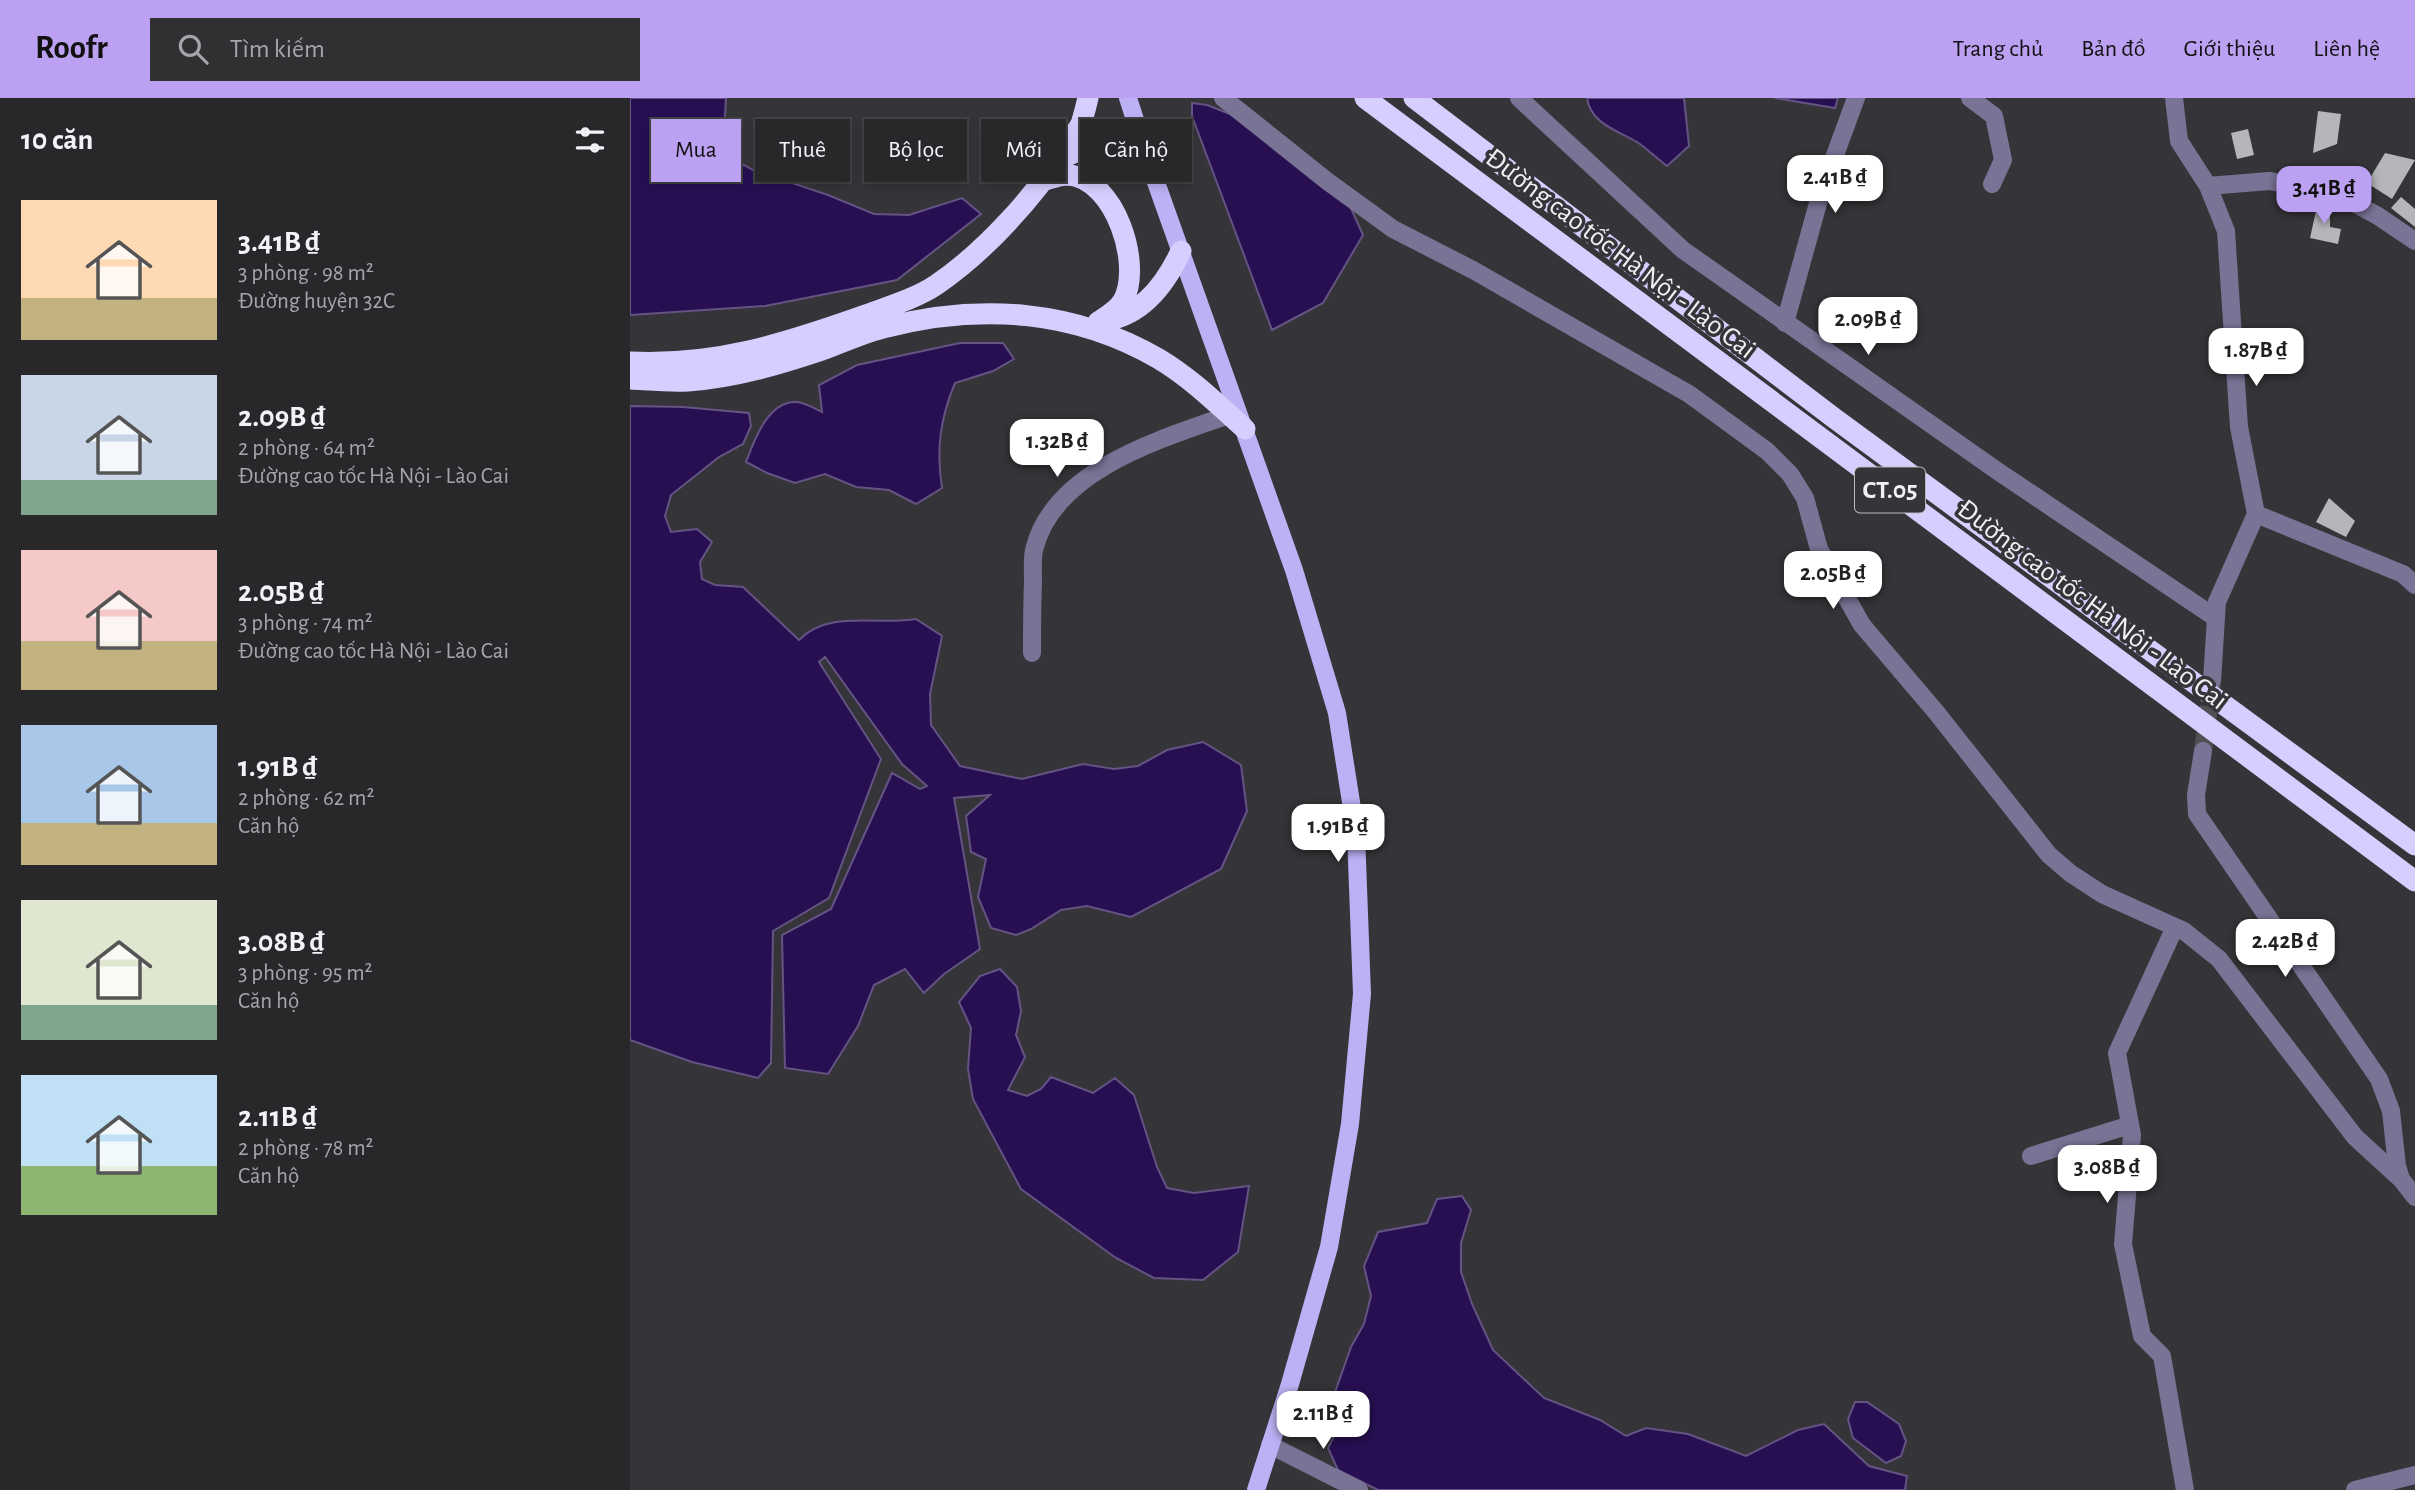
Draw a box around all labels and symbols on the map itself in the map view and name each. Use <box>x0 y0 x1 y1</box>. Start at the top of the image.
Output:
street label: Đường cao tốc Hà Nội - Lào Cai <box>1480 144 1760 364</box>
pin: 2.41B ₫ <box>1770 156 1900 215</box>
pin: 3.41B ₫ <box>2259 166 2389 226</box>
pin: 2.09B ₫ <box>1803 298 1933 357</box>
pin: 1.87B ₫ <box>2191 328 2321 388</box>
pin: 1.32B ₫ <box>992 420 1122 479</box>
road number: CT.05 <box>1855 468 1925 512</box>
street label: Đường cao tốc Hà Nội - Lào Cai <box>1952 495 2232 715</box>
pin: 2.05B ₫ <box>1768 552 1898 611</box>
pin: 1.91B ₫ <box>1273 804 1403 864</box>
pin: 2.42B ₫ <box>2220 920 2350 979</box>
pin: 3.08B ₫ <box>2042 1146 2172 1205</box>
pin: 2.11B ₫ <box>1258 1392 1388 1451</box>

